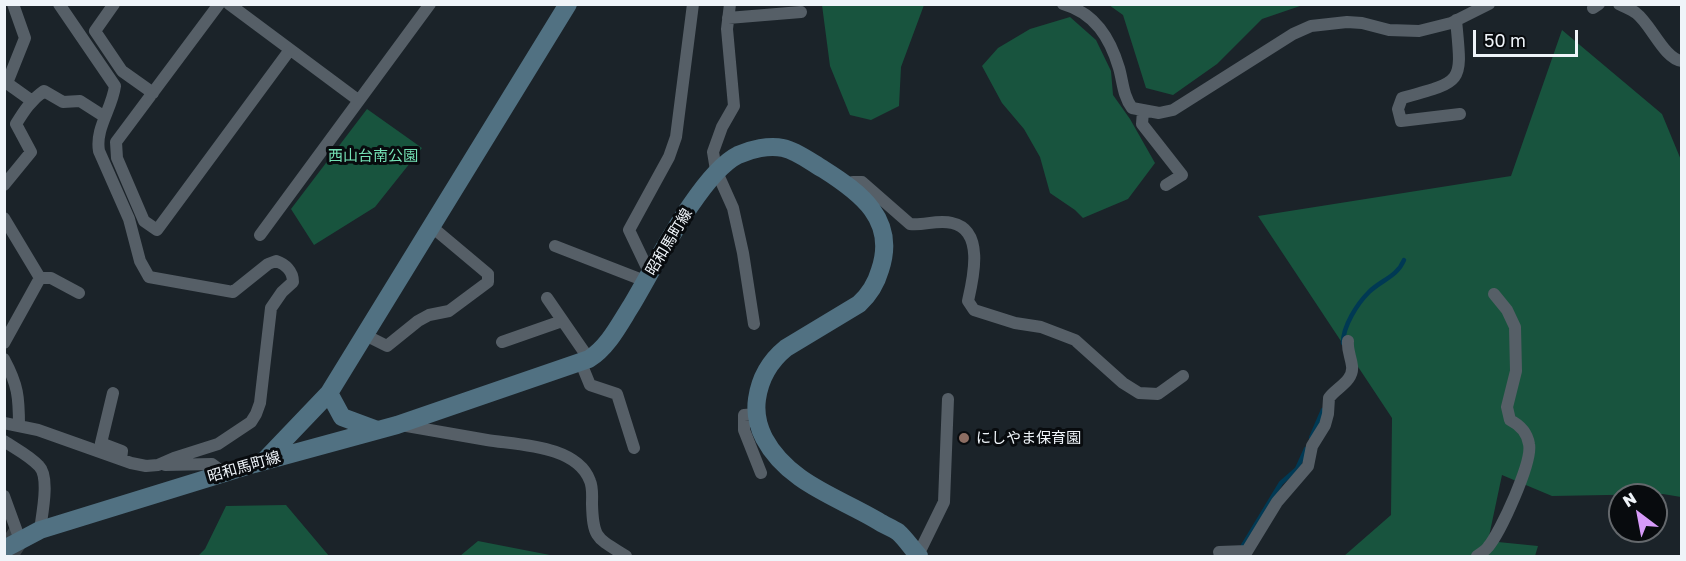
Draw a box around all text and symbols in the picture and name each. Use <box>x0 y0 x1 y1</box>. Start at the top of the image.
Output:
scale bar <box>1476 18 1581 56</box>
text: 50 m <box>1484 29 1526 51</box>
park label: 西山台南公園 <box>328 147 418 165</box>
street label: 昭和馬町線 <box>642 205 696 279</box>
place label: にしやま保育園 <box>976 429 1081 447</box>
marker: にしやま保育園 <box>957 431 971 445</box>
street label: 昭和馬町線 <box>205 448 283 486</box>
north arrow <box>1608 483 1668 543</box>
text: N <box>1619 488 1640 511</box>

